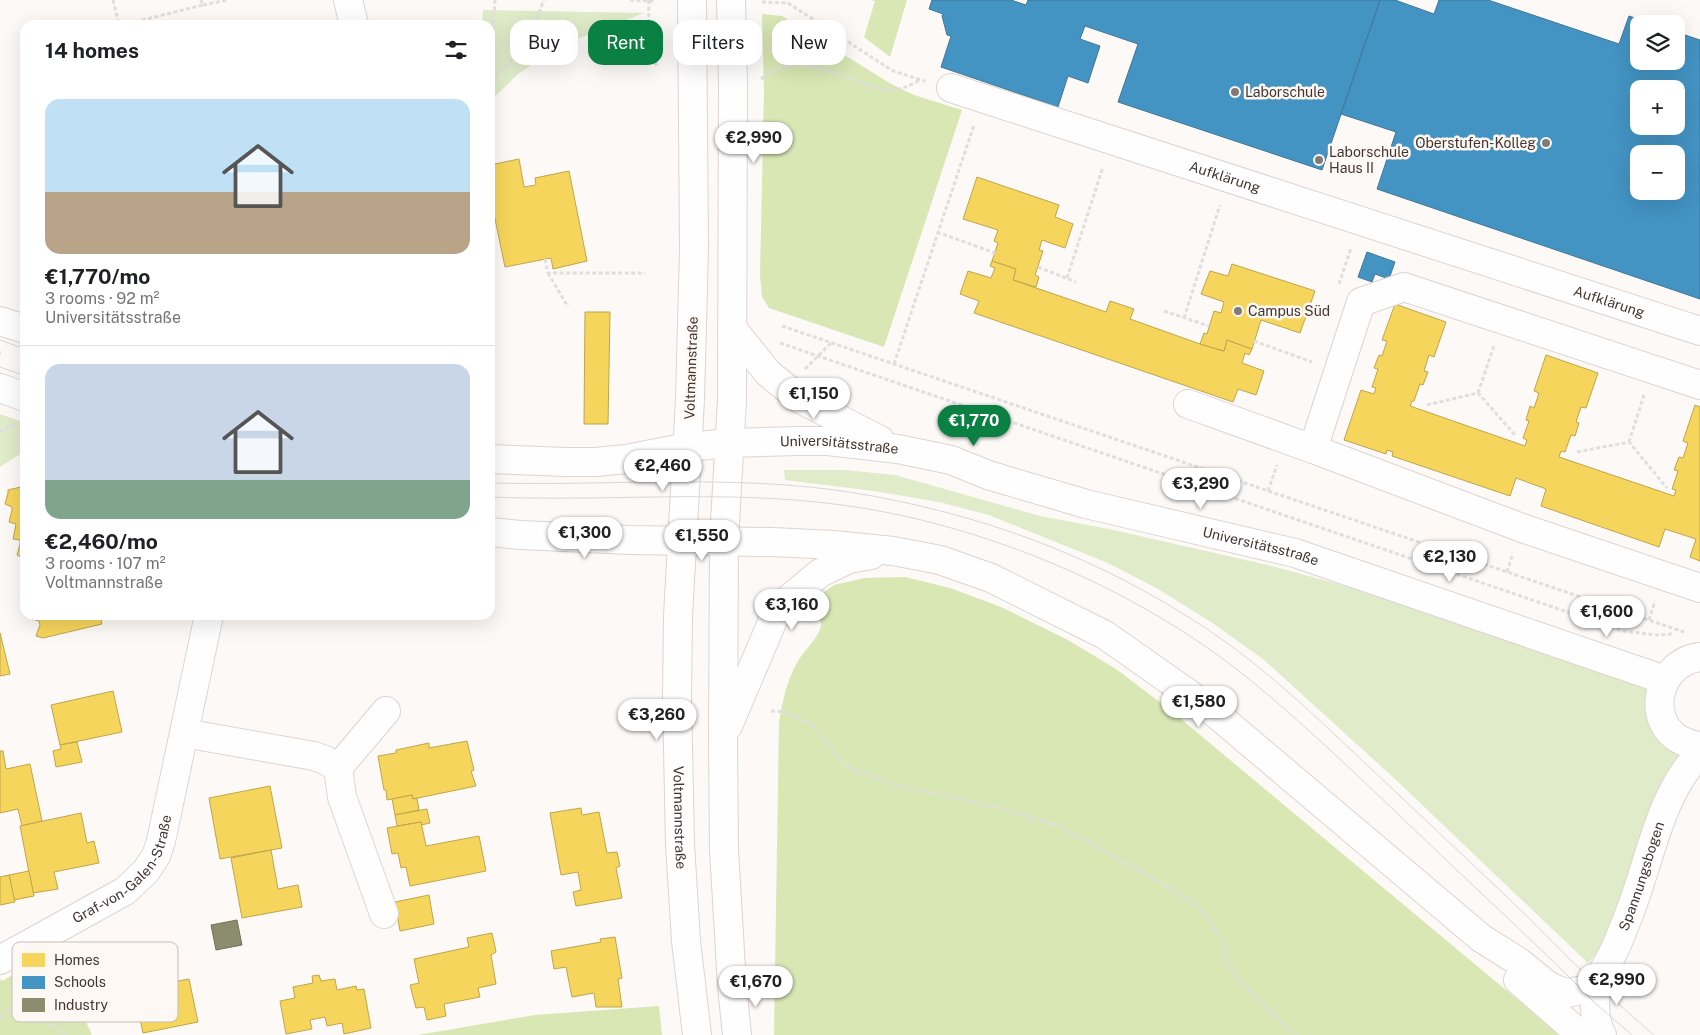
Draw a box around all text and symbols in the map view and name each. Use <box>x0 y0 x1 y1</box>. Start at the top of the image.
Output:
map controls <box>1630 15 1685 200</box>
button: layers <box>1630 15 1685 70</box>
chip: Buy <box>510 20 578 65</box>
chip: Rent <box>588 20 663 65</box>
chip: Filters <box>673 20 762 65</box>
chip: New <box>772 20 846 65</box>
icon: filters <box>442 36 470 64</box>
text: 14 homes <box>45 38 139 63</box>
button: + <box>1630 80 1685 135</box>
place label: Laborschule <box>1245 84 1325 100</box>
marker: Laborschule <box>1229 86 1241 98</box>
pin: €2,990 <box>713 121 795 164</box>
text: €2,990 <box>726 128 782 147</box>
icon: home <box>213 131 303 221</box>
place label: Oberstufen-Kolleg <box>1415 135 1536 151</box>
marker: Oberstufen-Kolleg <box>1540 137 1552 149</box>
place label: Laborschule Haus II <box>1329 144 1409 176</box>
button: − <box>1630 145 1685 200</box>
marker: Laborschule Haus II <box>1313 154 1325 166</box>
street label: Aufklärung <box>1187 158 1263 196</box>
text: €1,770/mo <box>45 264 150 289</box>
street label: Aufklärung <box>1572 283 1647 321</box>
text: 3 rooms · 92 m² <box>45 289 159 308</box>
place label: Campus Süd <box>1248 303 1330 319</box>
marker: Campus Süd <box>1232 305 1244 317</box>
text: Universitätsstraße <box>45 308 181 327</box>
street label: Voltmannstraße <box>681 316 701 420</box>
pin: €1,150 <box>773 378 855 420</box>
text: €1,150 <box>789 384 839 403</box>
icon: home <box>213 397 303 487</box>
pin: €1,770 <box>933 404 1015 447</box>
text: €1,770 <box>949 411 999 430</box>
street label: Universitätsstraße <box>780 433 900 457</box>
pin: €2,460 <box>622 450 704 492</box>
text: €2,460 <box>635 456 691 475</box>
pin: €3,290 <box>1160 468 1242 510</box>
text: €3,290 <box>1173 474 1229 493</box>
pin: €1,300 <box>544 516 626 559</box>
pin: €1,550 <box>661 520 743 562</box>
text: €1,300 <box>559 523 611 542</box>
street label: Universitätsstraße <box>1201 524 1321 569</box>
text: €1,550 <box>675 526 729 545</box>
text: €2,460/mo <box>45 529 158 554</box>
pin: €2,130 <box>1409 540 1491 583</box>
text: €2,130 <box>1424 547 1476 566</box>
text: 3 rooms · 107 m² <box>45 554 166 573</box>
text: Voltmannstraße <box>45 573 163 592</box>
pin: €3,160 <box>751 588 833 631</box>
text: €3,160 <box>765 595 819 614</box>
pin: €1,600 <box>1566 596 1648 638</box>
text: €1,600 <box>1581 602 1633 621</box>
pin: €1,580 <box>1158 686 1240 728</box>
text: €1,580 <box>1172 692 1226 711</box>
pin: €3,260 <box>616 698 698 741</box>
text: €3,260 <box>629 705 685 724</box>
street label: Voltmannstraße <box>670 766 690 870</box>
street label: Graf-von-Galen-Straße <box>70 813 174 926</box>
street label: Spannungsbogen <box>1615 819 1667 933</box>
legend <box>12 942 178 1022</box>
text: Homes <box>54 952 100 968</box>
pin: €2,990 <box>1576 964 1658 1006</box>
pin: €1,670 <box>715 966 797 1008</box>
text: €2,990 <box>1589 970 1645 989</box>
text: €1,670 <box>730 972 782 991</box>
text: Schools <box>54 974 106 990</box>
text: Industry <box>54 997 109 1013</box>

